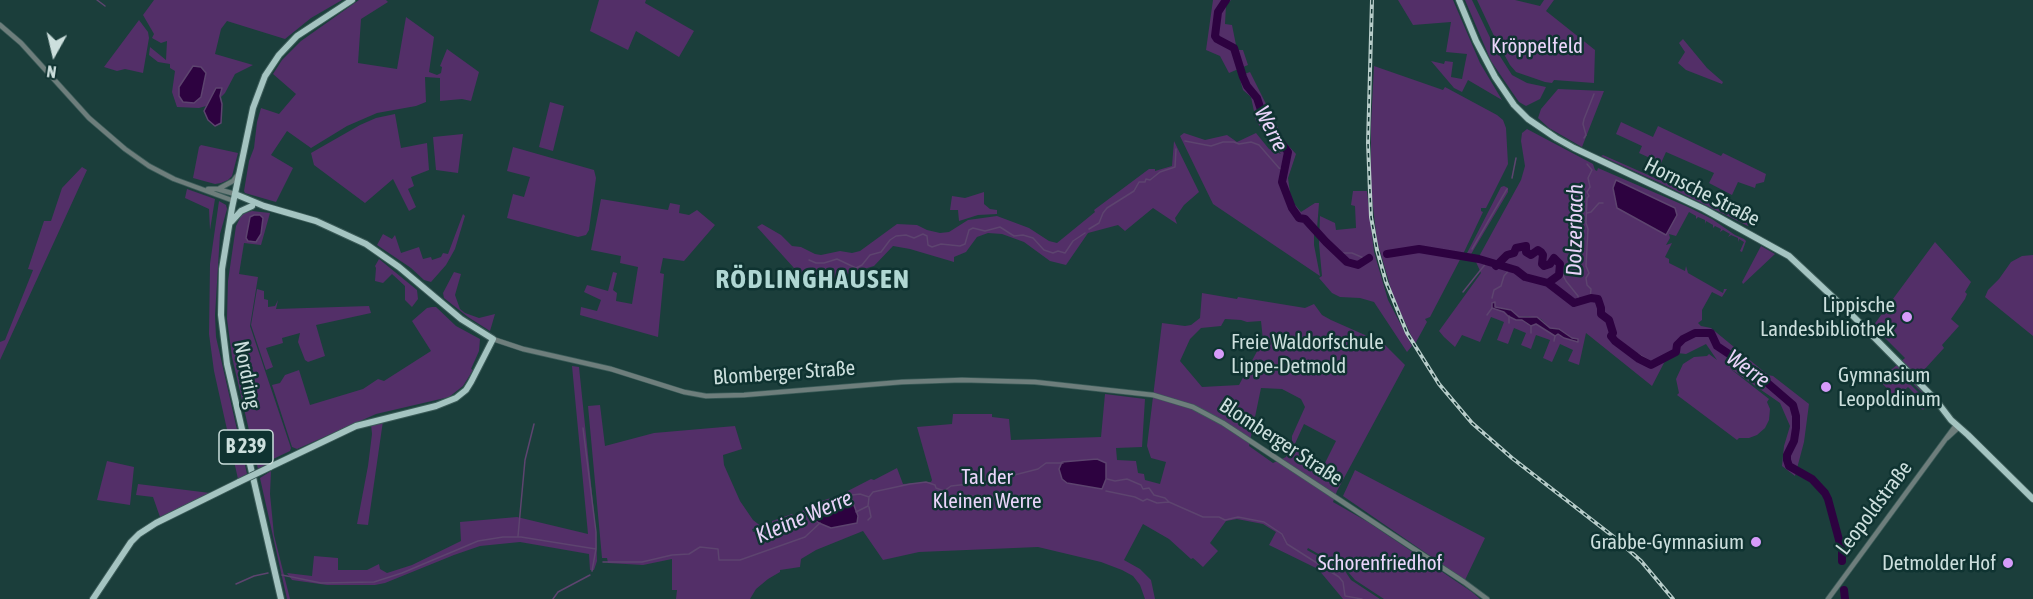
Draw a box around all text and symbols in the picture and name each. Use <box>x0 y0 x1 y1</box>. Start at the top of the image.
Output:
north arrow <box>24 24 84 84</box>
park label: Kröppelfeld <box>1491 33 1583 59</box>
text: N <box>46 62 57 81</box>
water label: Werre <box>1248 102 1294 156</box>
street label: Hornsche Straße <box>1640 152 1764 232</box>
water label: Dolzerbach <box>1561 184 1589 276</box>
district label: RÖDLINGHAUSEN <box>716 263 910 295</box>
place label: Lippische Landesbibliothek <box>1760 292 1895 342</box>
marker: Lippische Landesbibliothek <box>1900 310 1914 324</box>
place label: Freie Waldorfschule Lippe-Detmold <box>1231 329 1384 379</box>
street label: Nordring <box>228 339 266 411</box>
water label: Werre <box>1721 344 1775 394</box>
marker: Freie Waldorfschule Lippe-Detmold <box>1212 347 1226 361</box>
street label: Blomberger Straße <box>712 355 856 391</box>
place label: Gymnasium Leopoldinum <box>1838 362 1941 412</box>
marker: Gymnasium Leopoldinum <box>1819 380 1833 394</box>
street label: Blomberger Straße <box>1214 393 1348 491</box>
road number: B 239 <box>219 430 273 464</box>
street label: Leopoldstraße <box>1831 456 1917 560</box>
park label: Tal der Kleinen Werre <box>933 464 1041 514</box>
water label: Kleine Werre <box>752 485 856 549</box>
place label: Grabbe-Gymnasium <box>1590 529 1744 555</box>
marker: Grabbe-Gymnasium <box>1749 535 1763 549</box>
park label: Schorenfriedhof <box>1318 550 1442 576</box>
place label: Detmolder Hof <box>1882 550 1996 576</box>
marker: Detmolder Hof <box>2001 556 2015 570</box>

